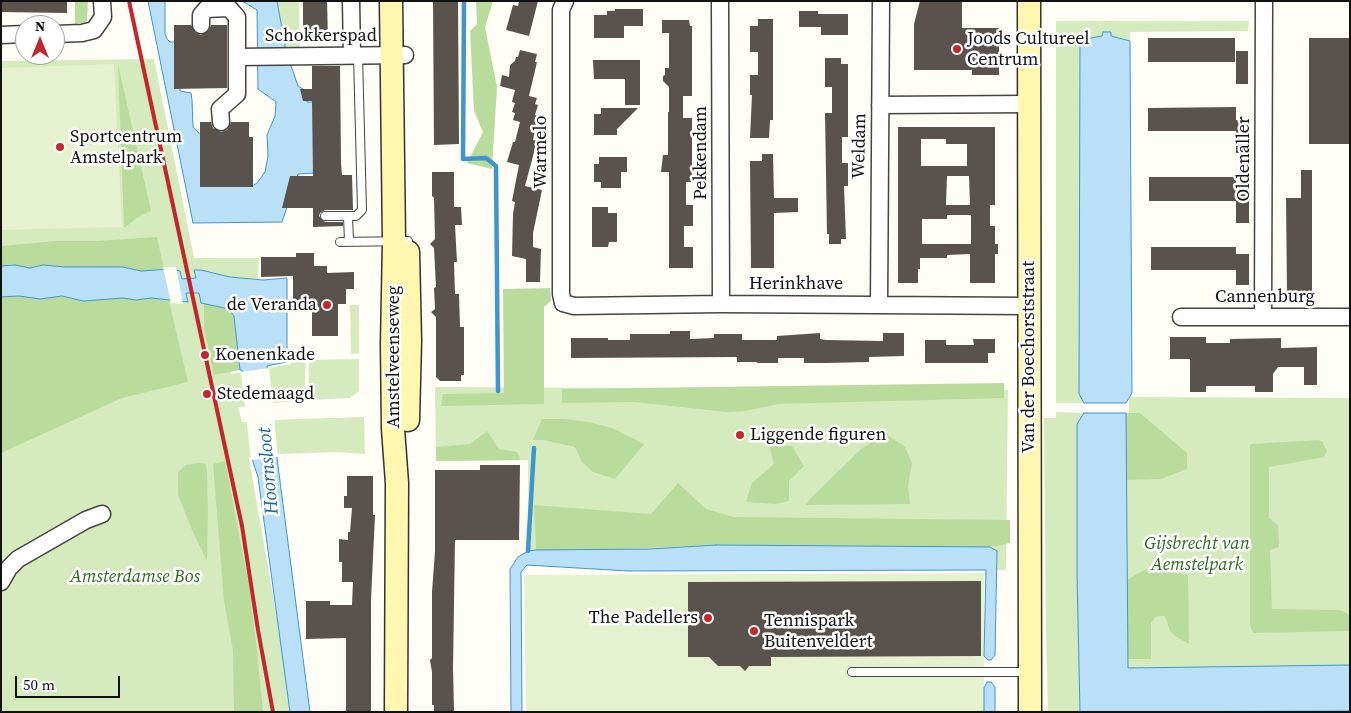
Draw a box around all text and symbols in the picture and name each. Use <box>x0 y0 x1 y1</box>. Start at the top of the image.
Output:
north arrow <box>15 15 65 65</box>
text: N <box>35 16 45 36</box>
street label: Schokkerspad <box>265 25 377 47</box>
place label: Joods Cultureel Centrum <box>967 28 1090 70</box>
marker: Joods Cultureel Centrum <box>951 43 963 55</box>
street label: Pekkendam <box>690 106 712 200</box>
street label: Weldam <box>849 113 871 179</box>
street label: Warmelo <box>530 115 552 189</box>
street label: Oldenaller <box>1233 116 1255 202</box>
place label: Sportcentrum Amstelpark <box>70 126 182 168</box>
marker: Sportcentrum Amstelpark <box>54 141 66 153</box>
street label: Van der Boechorststraat <box>1018 261 1040 453</box>
street label: Herinkhave <box>749 273 843 295</box>
street label: Amstelveenseweg <box>383 286 405 428</box>
street label: Cannenburg <box>1215 286 1315 308</box>
place label: de Veranda <box>227 294 317 316</box>
marker: de Veranda <box>321 299 333 311</box>
place label: Koenenkade <box>215 344 315 366</box>
marker: Koenenkade <box>199 349 211 361</box>
place label: Stedemaagd <box>217 383 314 405</box>
marker: Stedemaagd <box>201 388 213 400</box>
place label: Liggende figuren <box>750 424 886 446</box>
water label: Hoornsloot <box>254 427 284 515</box>
marker: Liggende figuren <box>734 429 746 441</box>
park label: Gijsbrecht van Aemstelpark <box>1144 533 1250 576</box>
park label: Amsterdamse Bos <box>70 566 200 588</box>
place label: The Padellers <box>589 607 698 629</box>
place label: Tennispark Buitenveldert <box>764 610 873 652</box>
marker: The Padellers <box>702 612 714 624</box>
marker: Tennispark Buitenveldert <box>748 625 760 637</box>
scale bar <box>18 666 122 698</box>
text: 50 m <box>23 674 55 695</box>

